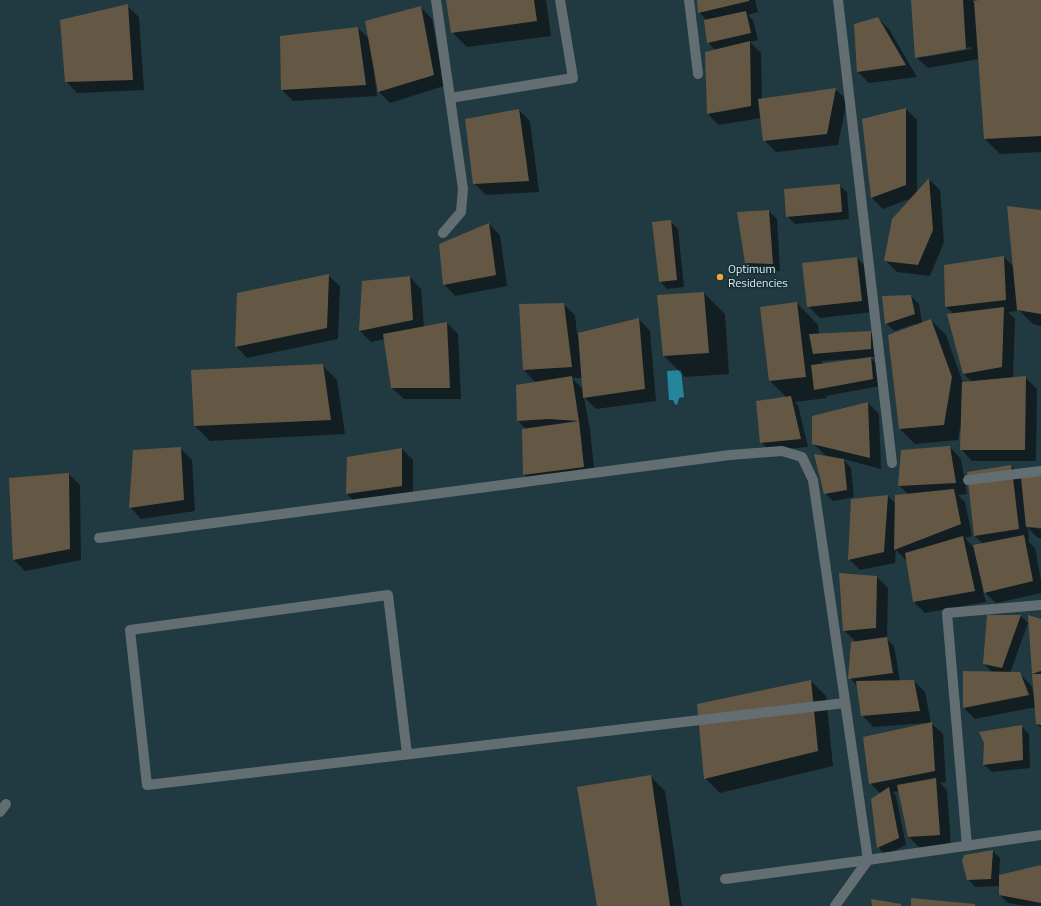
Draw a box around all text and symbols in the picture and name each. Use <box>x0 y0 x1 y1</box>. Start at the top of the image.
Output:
place label: Optimum Residencies <box>728 263 788 291</box>
marker: Optimum Residencies <box>715 272 725 282</box>

